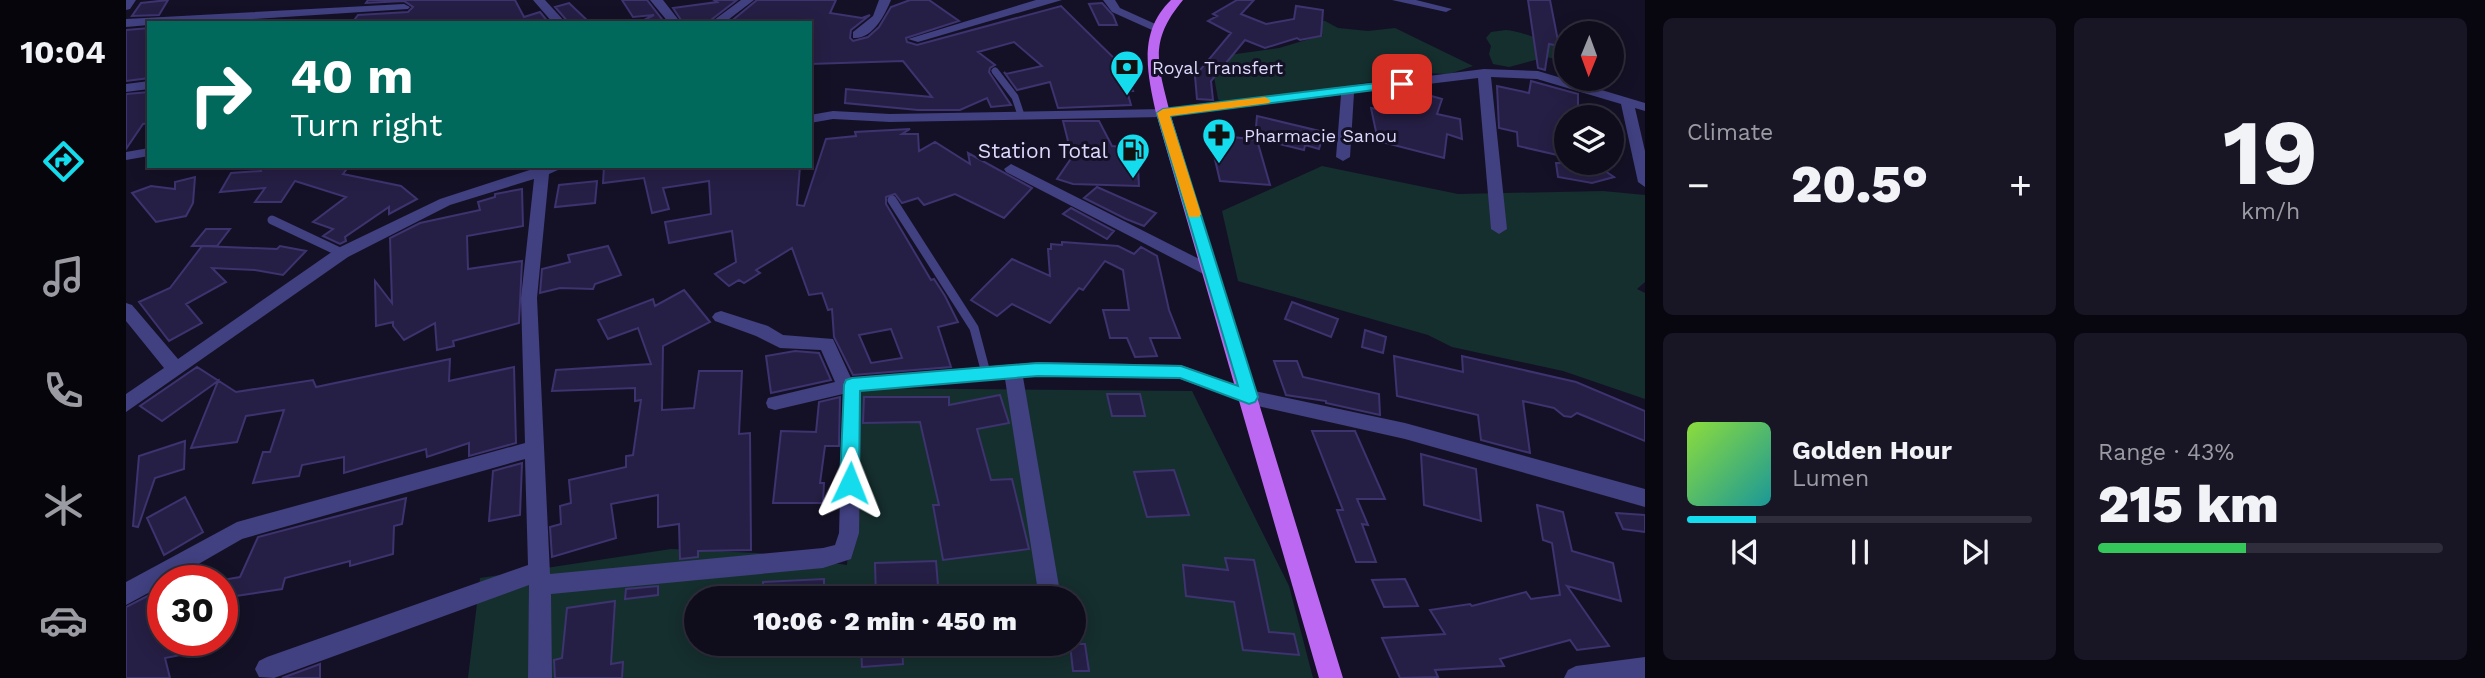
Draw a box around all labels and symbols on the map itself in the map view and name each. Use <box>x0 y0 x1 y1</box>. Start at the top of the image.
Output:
north arrow <box>1554 21 1624 91</box>
bank icon: Royal Transfert <box>1108 48 1146 97</box>
pin <box>1372 54 1432 114</box>
place label: Royal Transfert <box>1152 57 1284 78</box>
pharmacy icon: Pharmacie Sanou <box>1200 116 1238 165</box>
place label: Pharmacie Sanou <box>1244 125 1397 146</box>
fuel station icon: Station Total <box>1114 131 1152 180</box>
place label: Station Total <box>978 138 1109 163</box>
position arrow <box>813 446 887 520</box>
speed limit sign: 30 <box>147 565 238 656</box>

